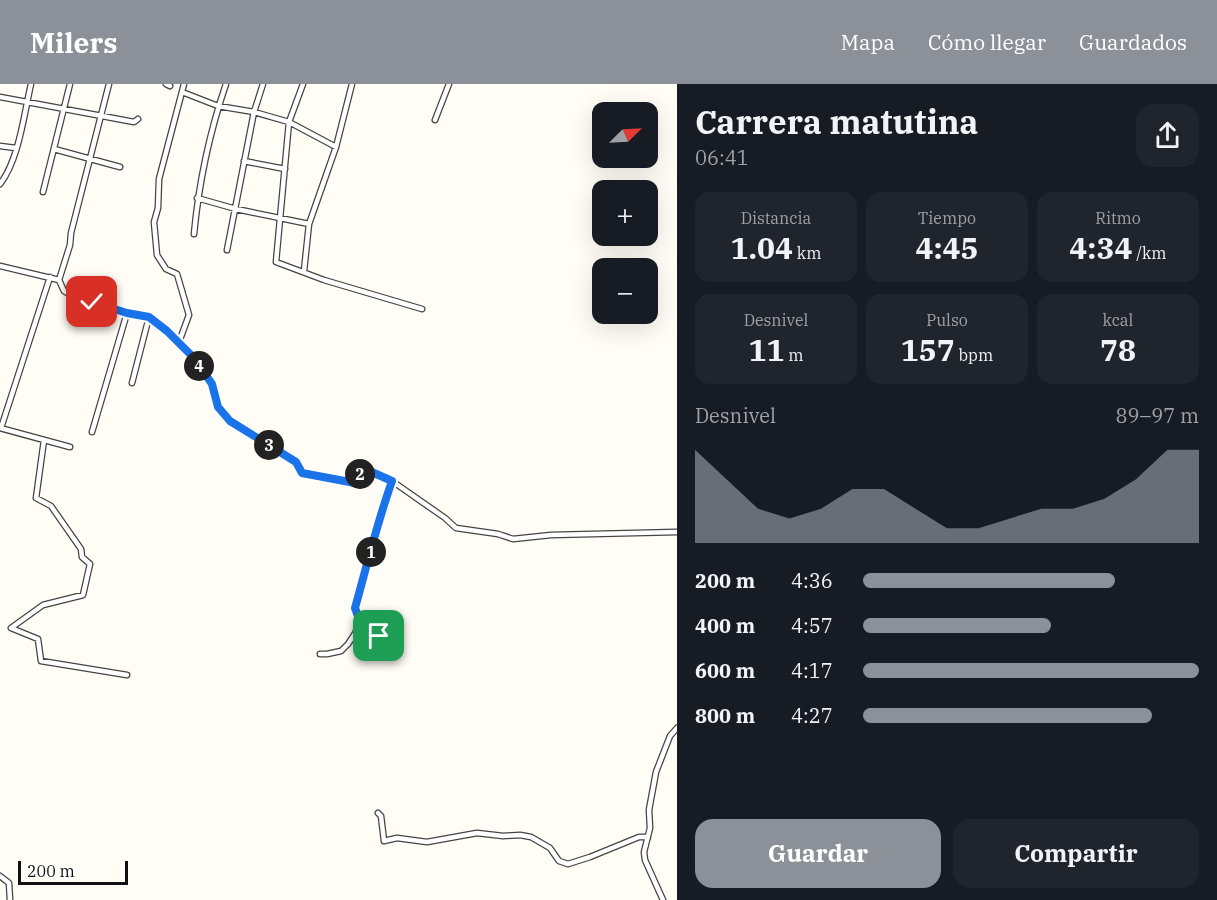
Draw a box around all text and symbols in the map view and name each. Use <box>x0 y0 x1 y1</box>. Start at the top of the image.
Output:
text: Milers <box>30 24 117 61</box>
text: Mapa <box>841 28 895 56</box>
text: Cómo llegar <box>928 28 1046 56</box>
text: Guardados <box>1079 28 1187 56</box>
text: Carrera matutina <box>695 100 978 143</box>
north arrow <box>592 102 658 168</box>
map controls <box>592 102 658 324</box>
button: share <box>1136 104 1199 167</box>
text: 06:41 <box>695 144 749 171</box>
button: + <box>592 180 658 246</box>
text: Distancia <box>741 208 811 228</box>
text: Tiempo <box>918 208 976 228</box>
text: Ritmo <box>1095 208 1141 228</box>
text: 1.04 <box>731 228 793 267</box>
text: 4:45 <box>915 228 979 267</box>
text: 4:34 <box>1069 228 1132 267</box>
text: km <box>793 243 821 263</box>
text: /km <box>1132 243 1167 263</box>
button: − <box>592 258 658 324</box>
pin <box>66 276 117 327</box>
icon: check <box>75 285 108 318</box>
text: Desnivel <box>744 310 808 330</box>
text: Pulso <box>926 310 968 330</box>
text: kcal <box>1103 310 1133 330</box>
text: 11 <box>749 330 785 369</box>
text: 157 <box>901 330 955 369</box>
text: 78 <box>1100 330 1136 369</box>
text: m <box>785 345 803 365</box>
text: bpm <box>955 345 993 365</box>
pin: 4 <box>184 351 214 381</box>
text: 4 <box>194 356 204 376</box>
text: Desnivel <box>695 402 776 429</box>
text: 89–97 m <box>1116 402 1199 429</box>
pin: 3 <box>254 430 284 460</box>
text: 3 <box>264 435 274 455</box>
pin: 2 <box>345 459 375 489</box>
text: 2 <box>355 464 365 484</box>
pin: 1 <box>356 537 386 567</box>
text: 1 <box>366 542 376 562</box>
text: 200 m <box>695 567 755 594</box>
text: 4:36 <box>791 567 833 594</box>
pin <box>353 610 404 661</box>
text: 400 m <box>695 612 755 639</box>
text: 4:57 <box>791 612 833 639</box>
icon: arrive <box>362 619 395 652</box>
text: 600 m <box>695 657 755 684</box>
text: 4:17 <box>791 657 833 684</box>
text: 800 m <box>695 702 755 729</box>
text: 4:27 <box>791 702 833 729</box>
button: Guardar <box>695 819 941 888</box>
button: Compartir <box>953 819 1199 888</box>
scale bar <box>18 858 128 886</box>
text: 200 m <box>27 861 75 881</box>

